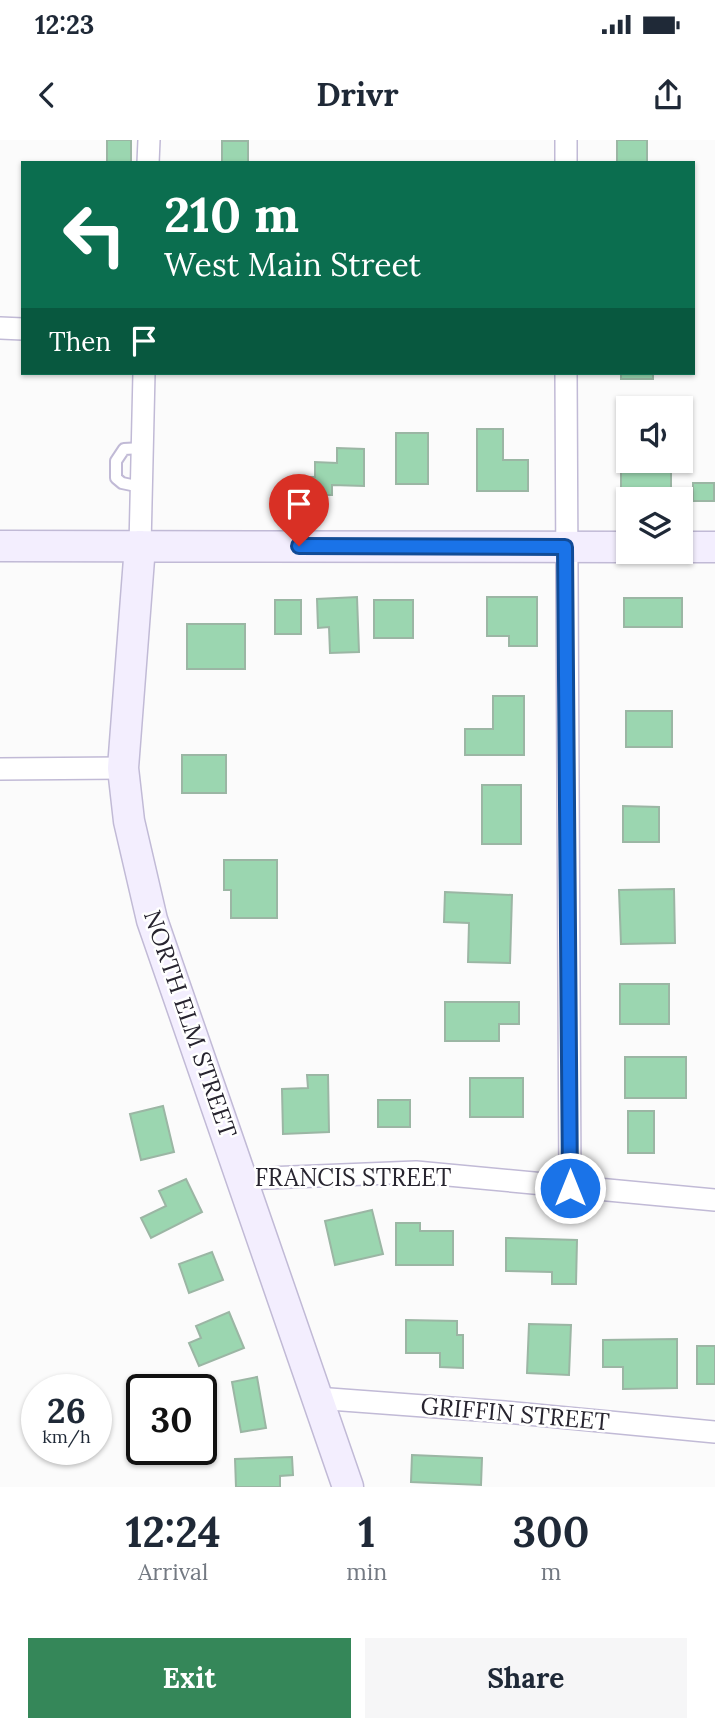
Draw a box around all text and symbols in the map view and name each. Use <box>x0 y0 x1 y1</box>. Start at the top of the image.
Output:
text: 12:23 <box>35 8 94 41</box>
text: Drivr <box>316 74 399 115</box>
icon: back <box>28 76 66 114</box>
icon: share <box>649 76 687 114</box>
text: 210 m <box>164 183 299 245</box>
icon: left <box>49 189 140 280</box>
text: West Main Street <box>164 244 421 285</box>
icon: arrive <box>125 322 163 360</box>
text: Then <box>49 325 111 358</box>
map controls <box>616 396 693 564</box>
button: sound <box>616 396 693 473</box>
pin <box>269 474 329 546</box>
icon: arrive <box>280 485 318 523</box>
button: layers <box>616 487 693 564</box>
street label: NORTH ELM STREET <box>137 906 244 1142</box>
position arrow <box>533 1151 607 1225</box>
street label: FRANCIS STREET <box>255 1162 451 1193</box>
speed limit sign: 30 <box>126 1374 217 1465</box>
text: 26 <box>47 1388 86 1433</box>
street label: GRIFFIN STREET <box>419 1390 611 1437</box>
text: km/h <box>42 1425 91 1448</box>
text: 12:24 <box>125 1505 221 1559</box>
text: 1 <box>358 1505 375 1559</box>
text: 300 <box>513 1505 590 1559</box>
text: Arrival <box>138 1557 208 1586</box>
text: min <box>346 1557 387 1586</box>
text: m <box>541 1557 561 1586</box>
button: Exit <box>28 1638 351 1718</box>
button: Share <box>365 1638 687 1718</box>

